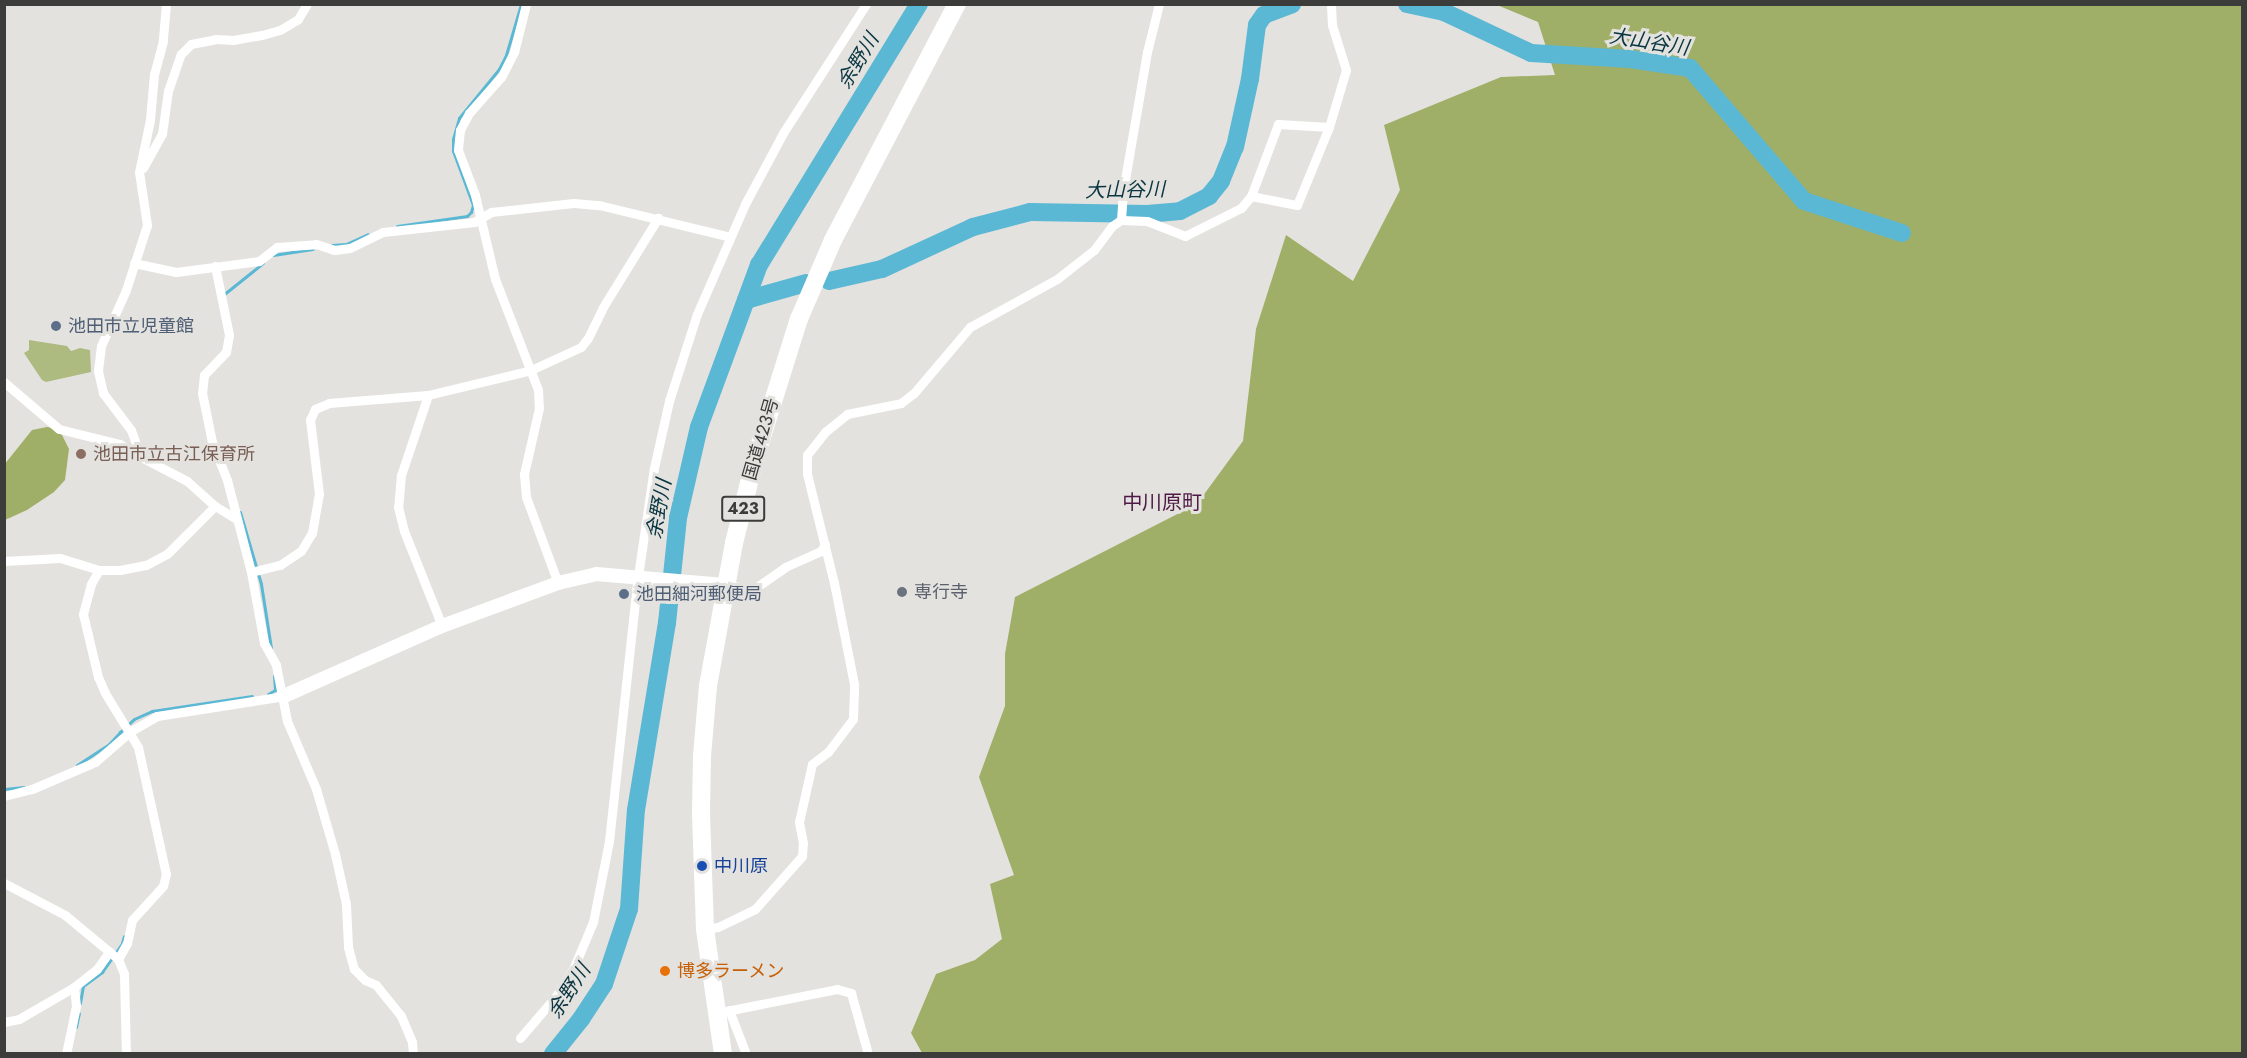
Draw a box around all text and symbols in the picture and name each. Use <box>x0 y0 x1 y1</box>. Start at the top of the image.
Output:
water label: 大山谷川 <box>1608 24 1690 60</box>
water label: 余野川 <box>832 29 884 93</box>
water label: 大山谷川 <box>1085 177 1165 203</box>
place label: 池田市立児童館 <box>68 315 194 337</box>
marker: 池田市立児童館 <box>49 319 63 333</box>
street label: 国道423号 <box>739 395 783 483</box>
place label: 池田市立古江保育所 <box>93 443 255 465</box>
marker: 池田市立古江保育所 <box>74 447 88 461</box>
water label: 余野川 <box>642 477 676 541</box>
district label: 中川原町 <box>1122 490 1202 514</box>
road number: 423 <box>720 496 766 522</box>
place label: 専行寺 <box>914 581 968 603</box>
place label: 池田細河郵便局 <box>636 583 762 605</box>
marker: 専行寺 <box>895 585 909 599</box>
marker: 池田細河郵便局 <box>617 587 631 601</box>
place label: 中川原 <box>714 855 768 877</box>
marker: 中川原 <box>695 859 709 873</box>
water label: 余野川 <box>543 959 595 1023</box>
place label: 博多ラーメン <box>677 960 785 982</box>
marker: 博多ラーメン <box>658 964 672 978</box>

